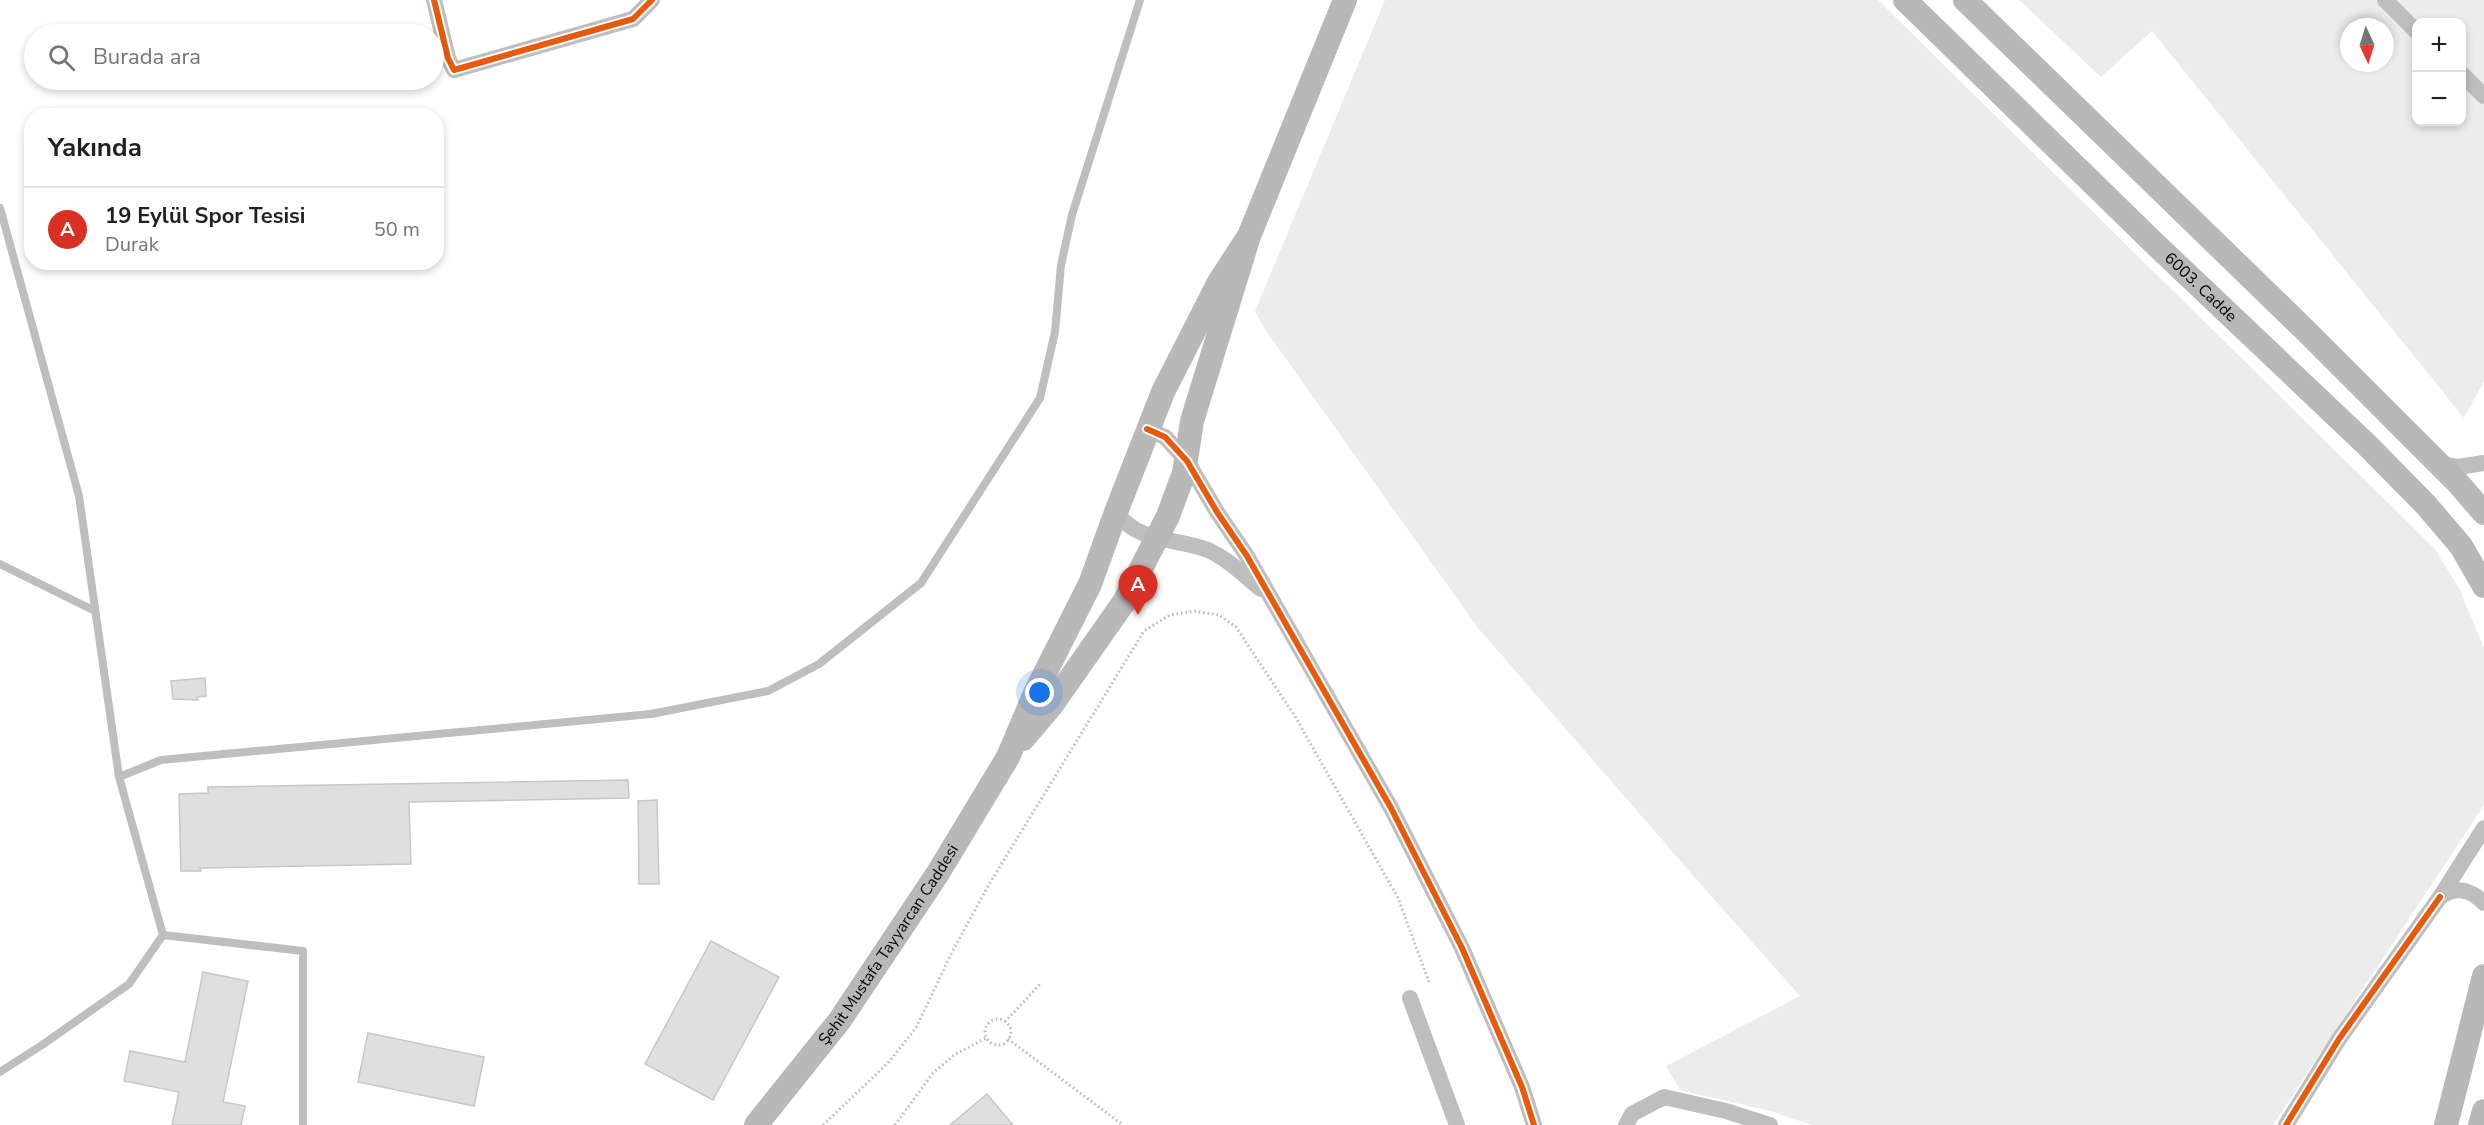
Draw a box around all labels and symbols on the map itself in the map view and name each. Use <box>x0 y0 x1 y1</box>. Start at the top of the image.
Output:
north arrow <box>2340 18 2394 72</box>
street label: 6003. Cadde <box>2159 247 2242 327</box>
pin: A <box>1118 566 1158 615</box>
your location <box>1025 678 1054 707</box>
street label: Şehit Mustafa Tayyarcan Caddesi <box>813 840 964 1050</box>

